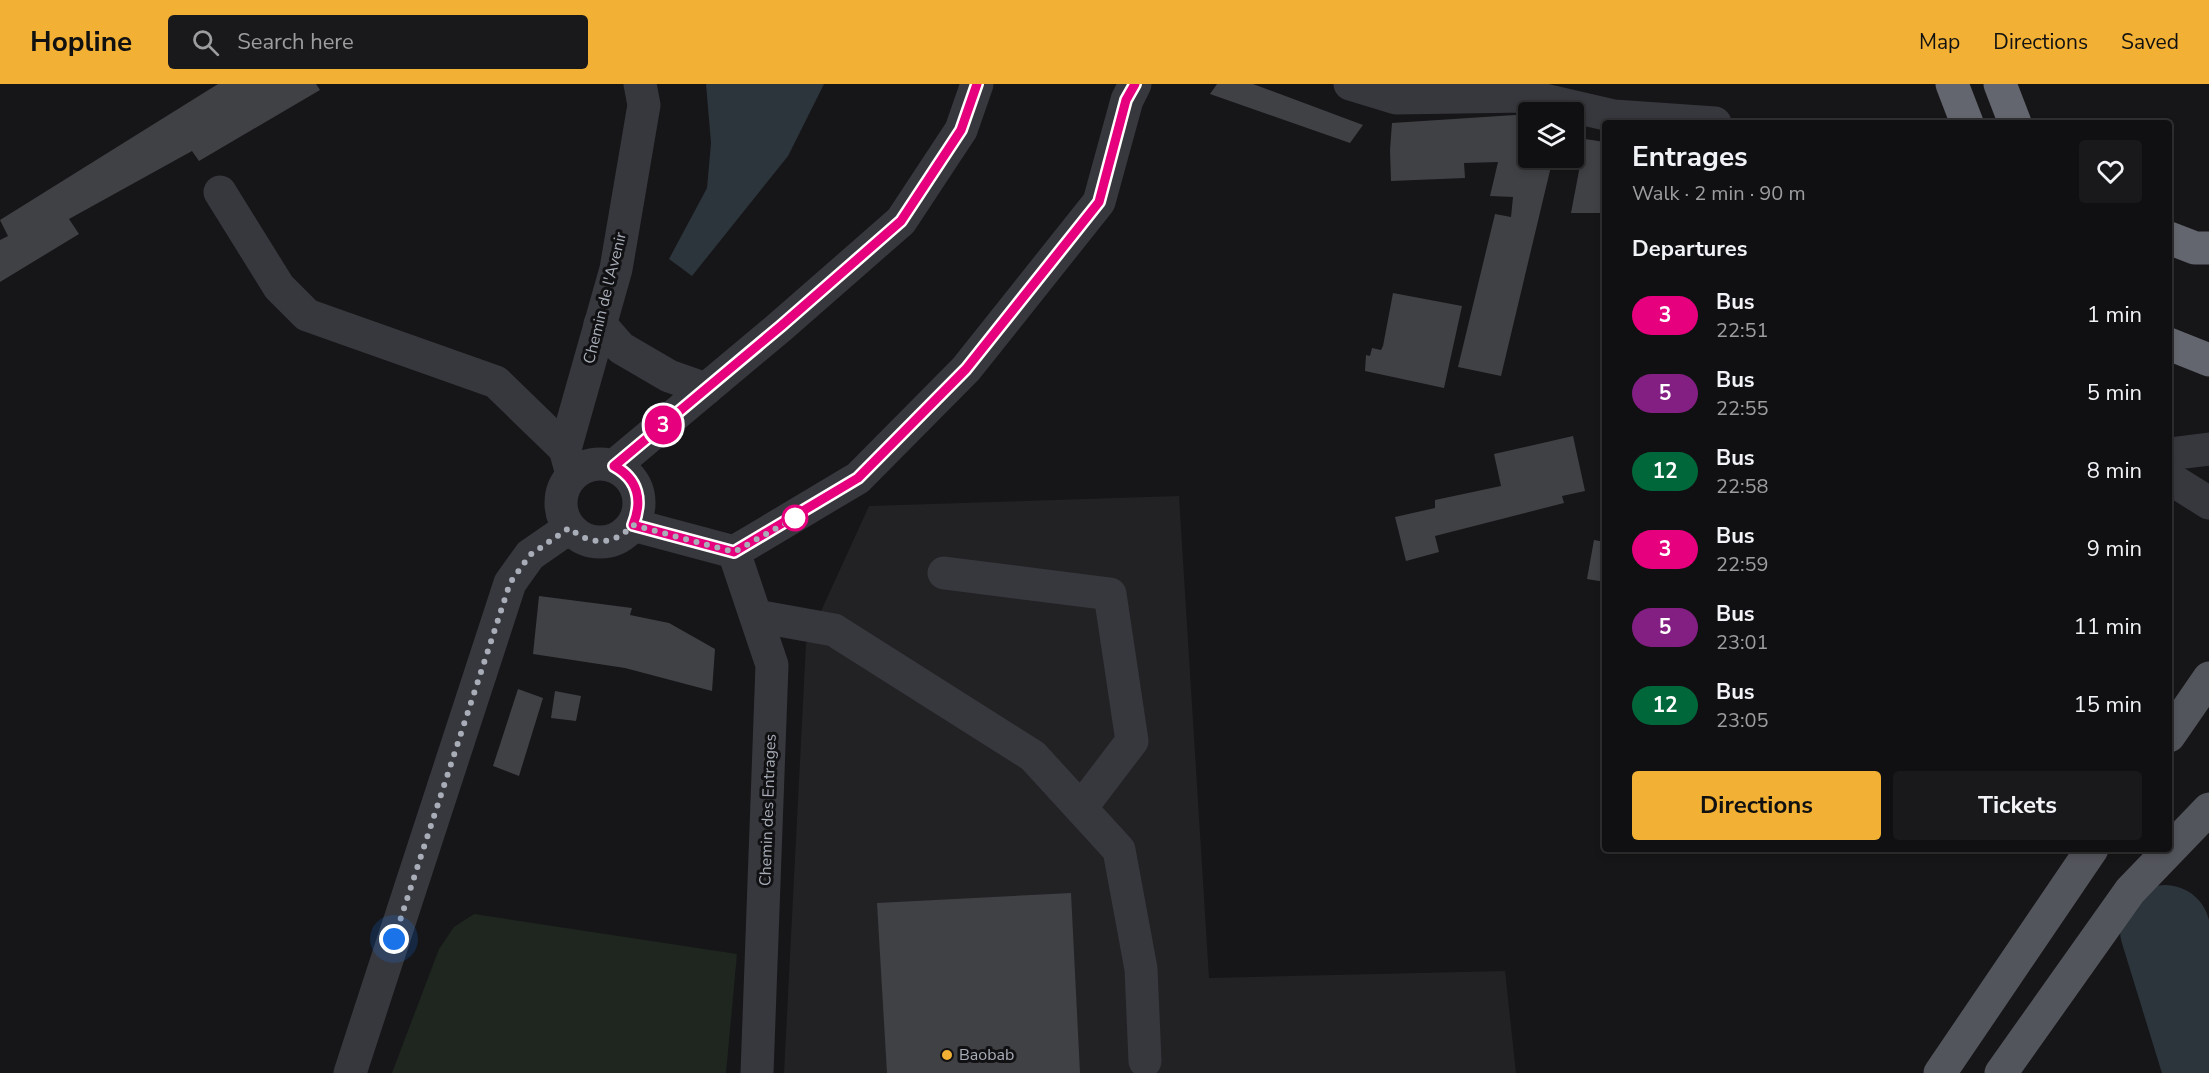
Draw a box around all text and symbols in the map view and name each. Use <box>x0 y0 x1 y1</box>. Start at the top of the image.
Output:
search box <box>168 15 588 69</box>
text: Hopline <box>30 23 132 61</box>
icon: search <box>189 26 222 59</box>
text: Search here <box>237 27 354 57</box>
text: Map <box>1919 28 1960 56</box>
text: Directions <box>1993 28 2088 56</box>
text: Saved <box>2121 28 2179 56</box>
map controls <box>1518 102 1584 168</box>
button: layers <box>1518 102 1584 168</box>
text: Entrages <box>1632 138 1748 176</box>
button: heart <box>2079 140 2142 203</box>
text: Walk · 2 min · 90 m <box>1632 180 1806 207</box>
street label: Chemin de l'Avenir <box>578 230 632 366</box>
text: Departures <box>1632 234 1747 264</box>
text: Bus <box>1716 287 1755 317</box>
text: 1 min <box>2087 300 2142 330</box>
text: 3 <box>1659 301 1671 329</box>
text: 22:51 <box>1716 317 1769 344</box>
text: Bus <box>1716 365 1755 395</box>
text: 5 min <box>2087 378 2142 408</box>
text: 5 <box>1659 379 1671 407</box>
text: 22:55 <box>1716 395 1769 422</box>
line badge: 3 <box>644 406 682 444</box>
text: 3 <box>657 411 669 439</box>
text: Bus <box>1716 443 1755 473</box>
text: 8 min <box>2087 456 2142 486</box>
text: 12 <box>1652 457 1678 485</box>
text: 22:58 <box>1716 473 1769 500</box>
unlabelled marker <box>782 505 808 531</box>
text: Bus <box>1716 521 1755 551</box>
text: 9 min <box>2087 534 2142 564</box>
text: 3 <box>1659 535 1671 563</box>
text: 22:59 <box>1716 551 1769 578</box>
text: Bus <box>1716 599 1755 629</box>
text: 11 min <box>2074 612 2142 642</box>
text: 5 <box>1659 613 1671 641</box>
text: 23:01 <box>1716 629 1769 656</box>
text: Bus <box>1716 677 1755 707</box>
text: 15 min <box>2074 690 2142 720</box>
text: 12 <box>1652 691 1678 719</box>
text: 23:05 <box>1716 707 1769 734</box>
street label: Chemin des Entrages <box>754 733 782 887</box>
button: Directions <box>1632 771 1881 840</box>
button: Tickets <box>1893 771 2142 840</box>
your location <box>379 924 409 954</box>
place label: Baobab <box>959 1044 1014 1066</box>
marker: Baobab <box>940 1048 954 1062</box>

